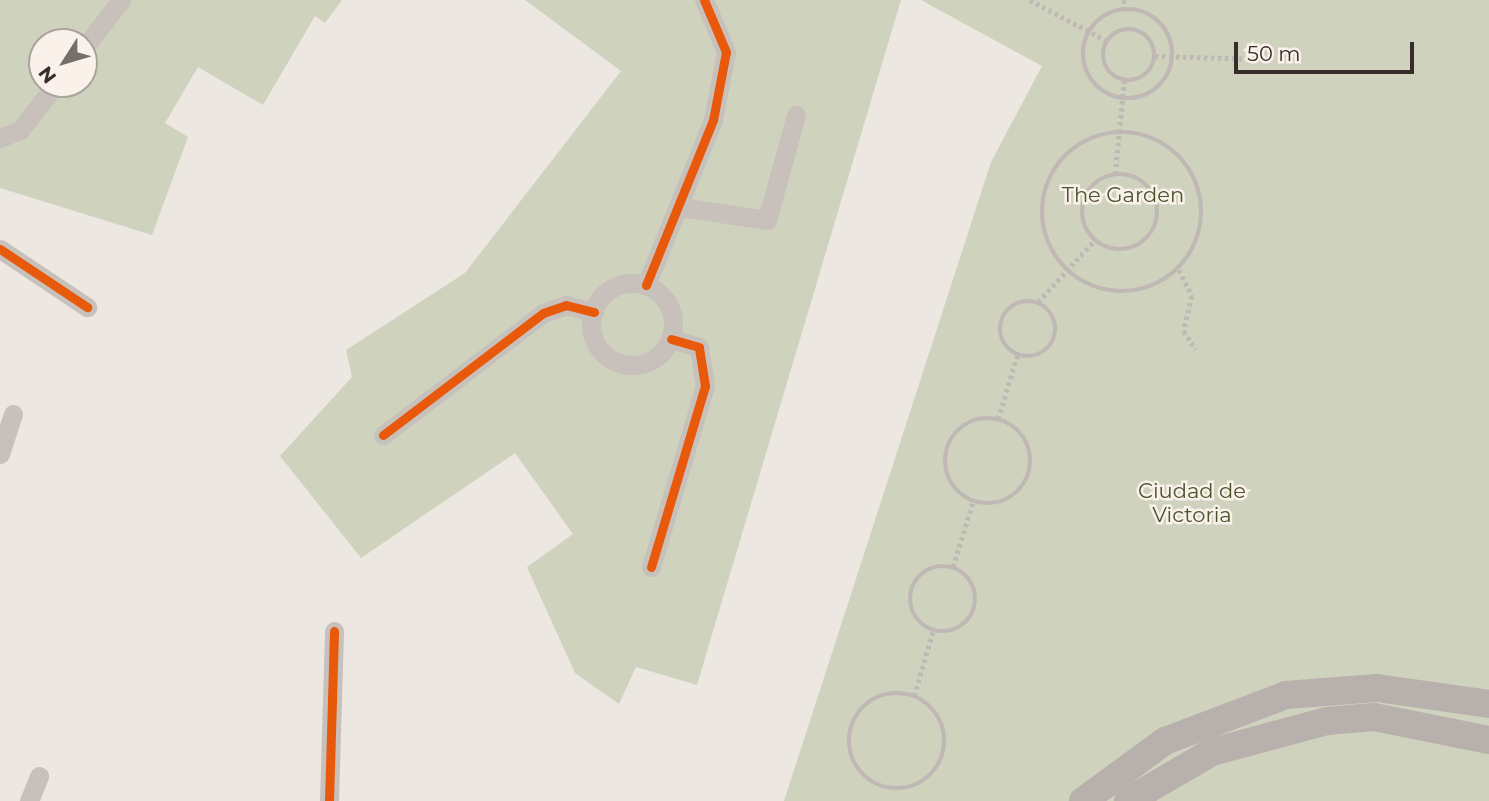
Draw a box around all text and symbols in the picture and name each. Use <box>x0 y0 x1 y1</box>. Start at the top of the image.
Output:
north arrow <box>28 28 98 98</box>
scale bar <box>1237 28 1417 72</box>
text: 50 m <box>1247 41 1301 66</box>
text: N <box>34 62 61 88</box>
park label: The Garden <box>1062 182 1184 208</box>
park label: Ciudad de Victoria <box>1138 478 1246 528</box>

